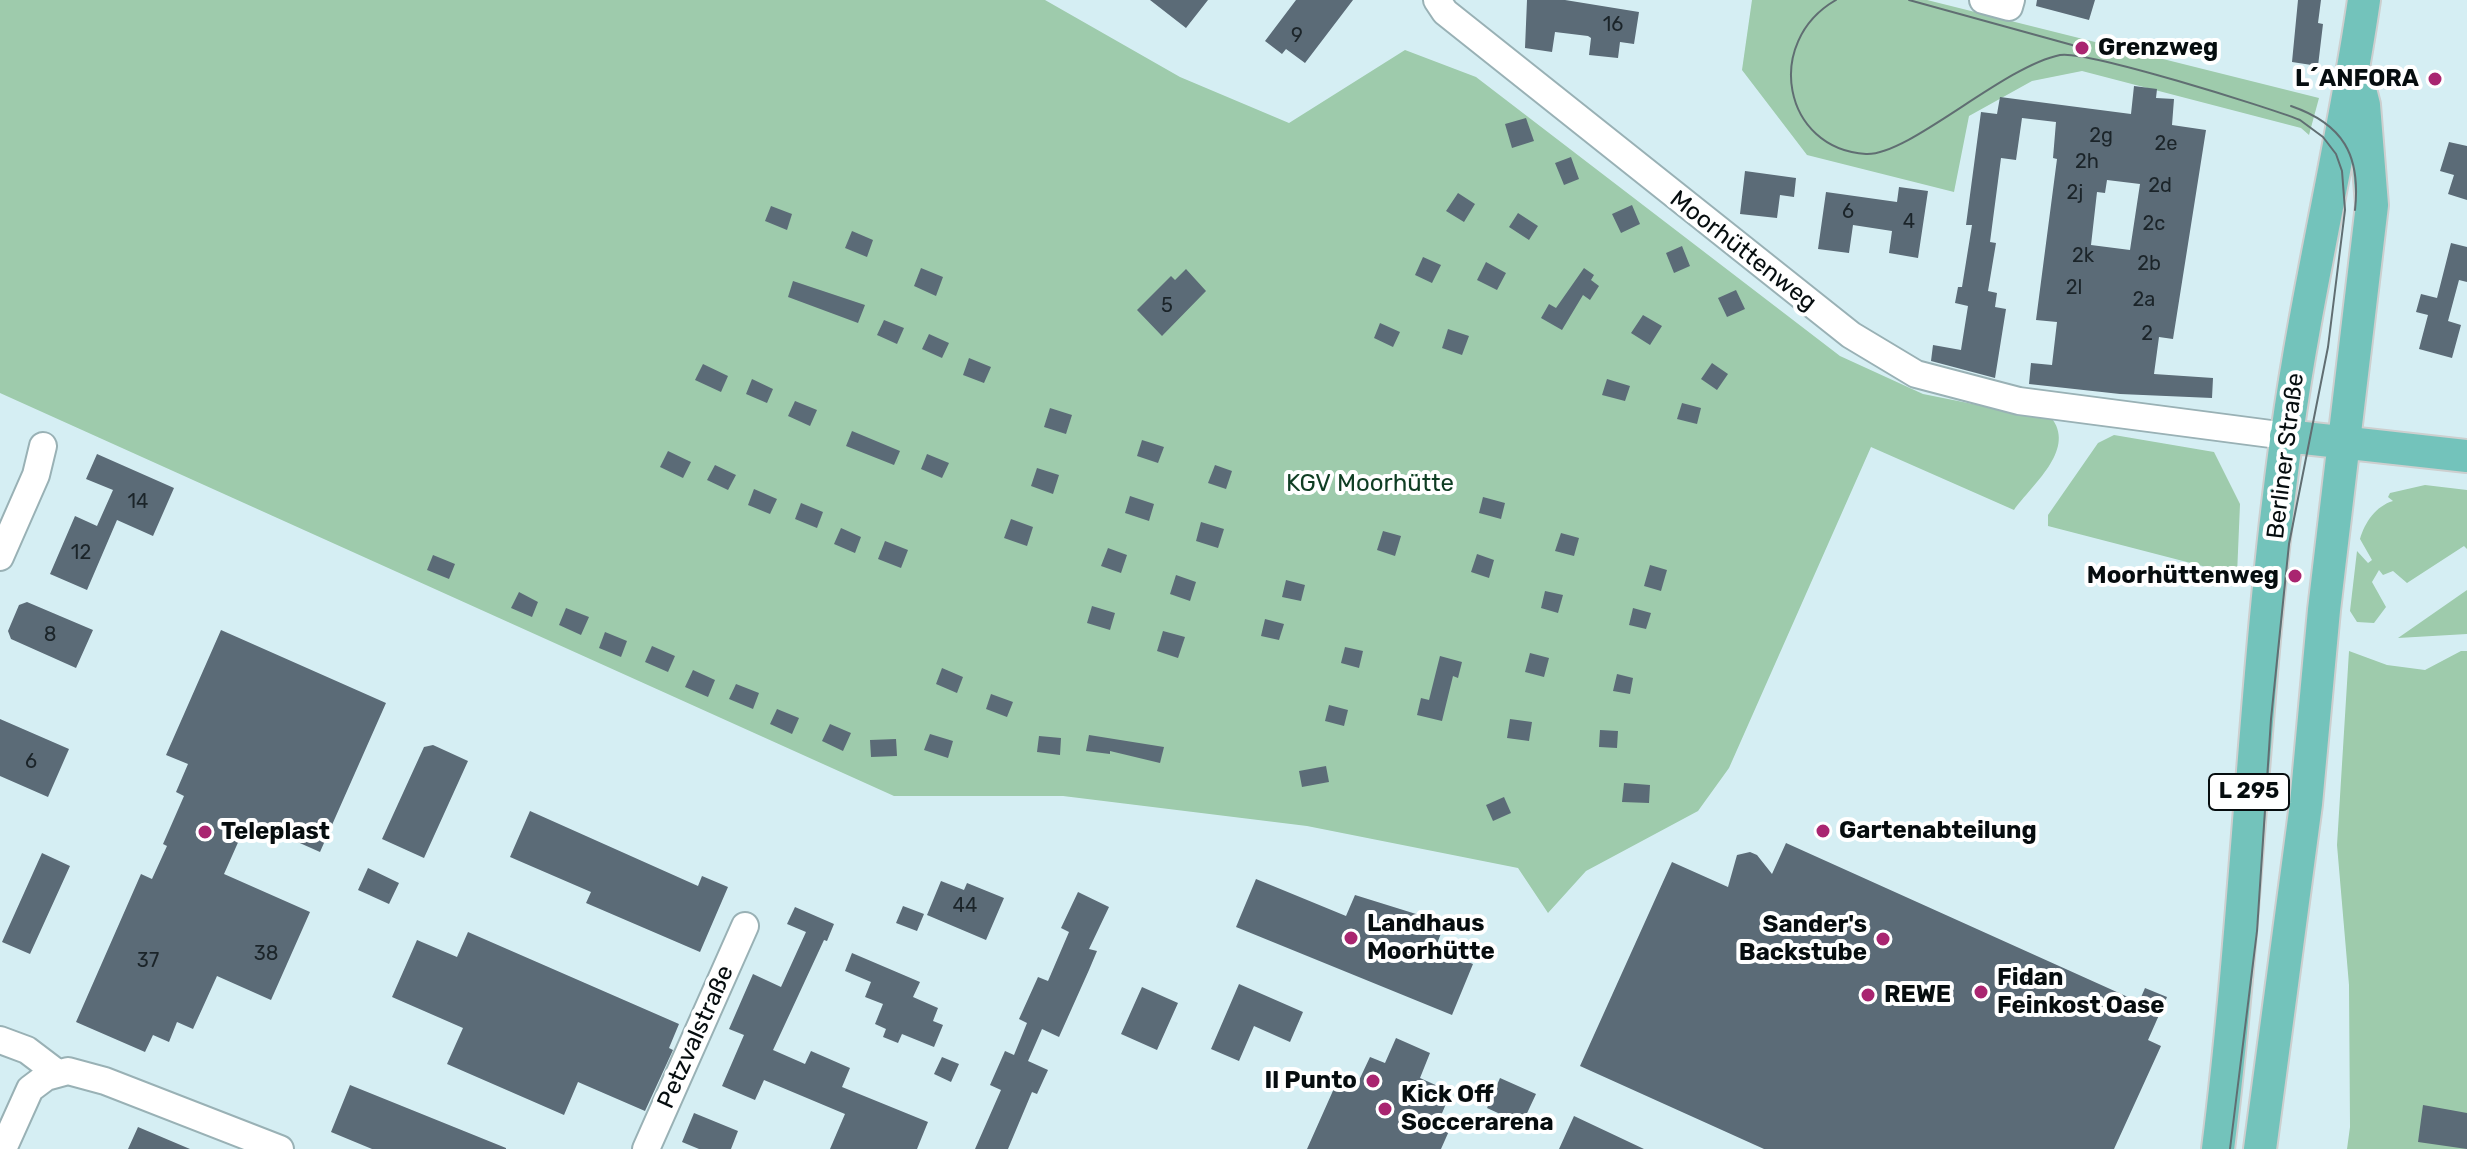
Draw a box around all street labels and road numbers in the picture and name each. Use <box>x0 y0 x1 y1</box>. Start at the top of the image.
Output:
street label: Moorhüttenweg <box>1664 185 1822 317</box>
street label: Berliner Straße <box>2262 371 2310 541</box>
road number: L 295 <box>2209 774 2289 810</box>
street label: Petzvalstraße <box>652 961 740 1113</box>

